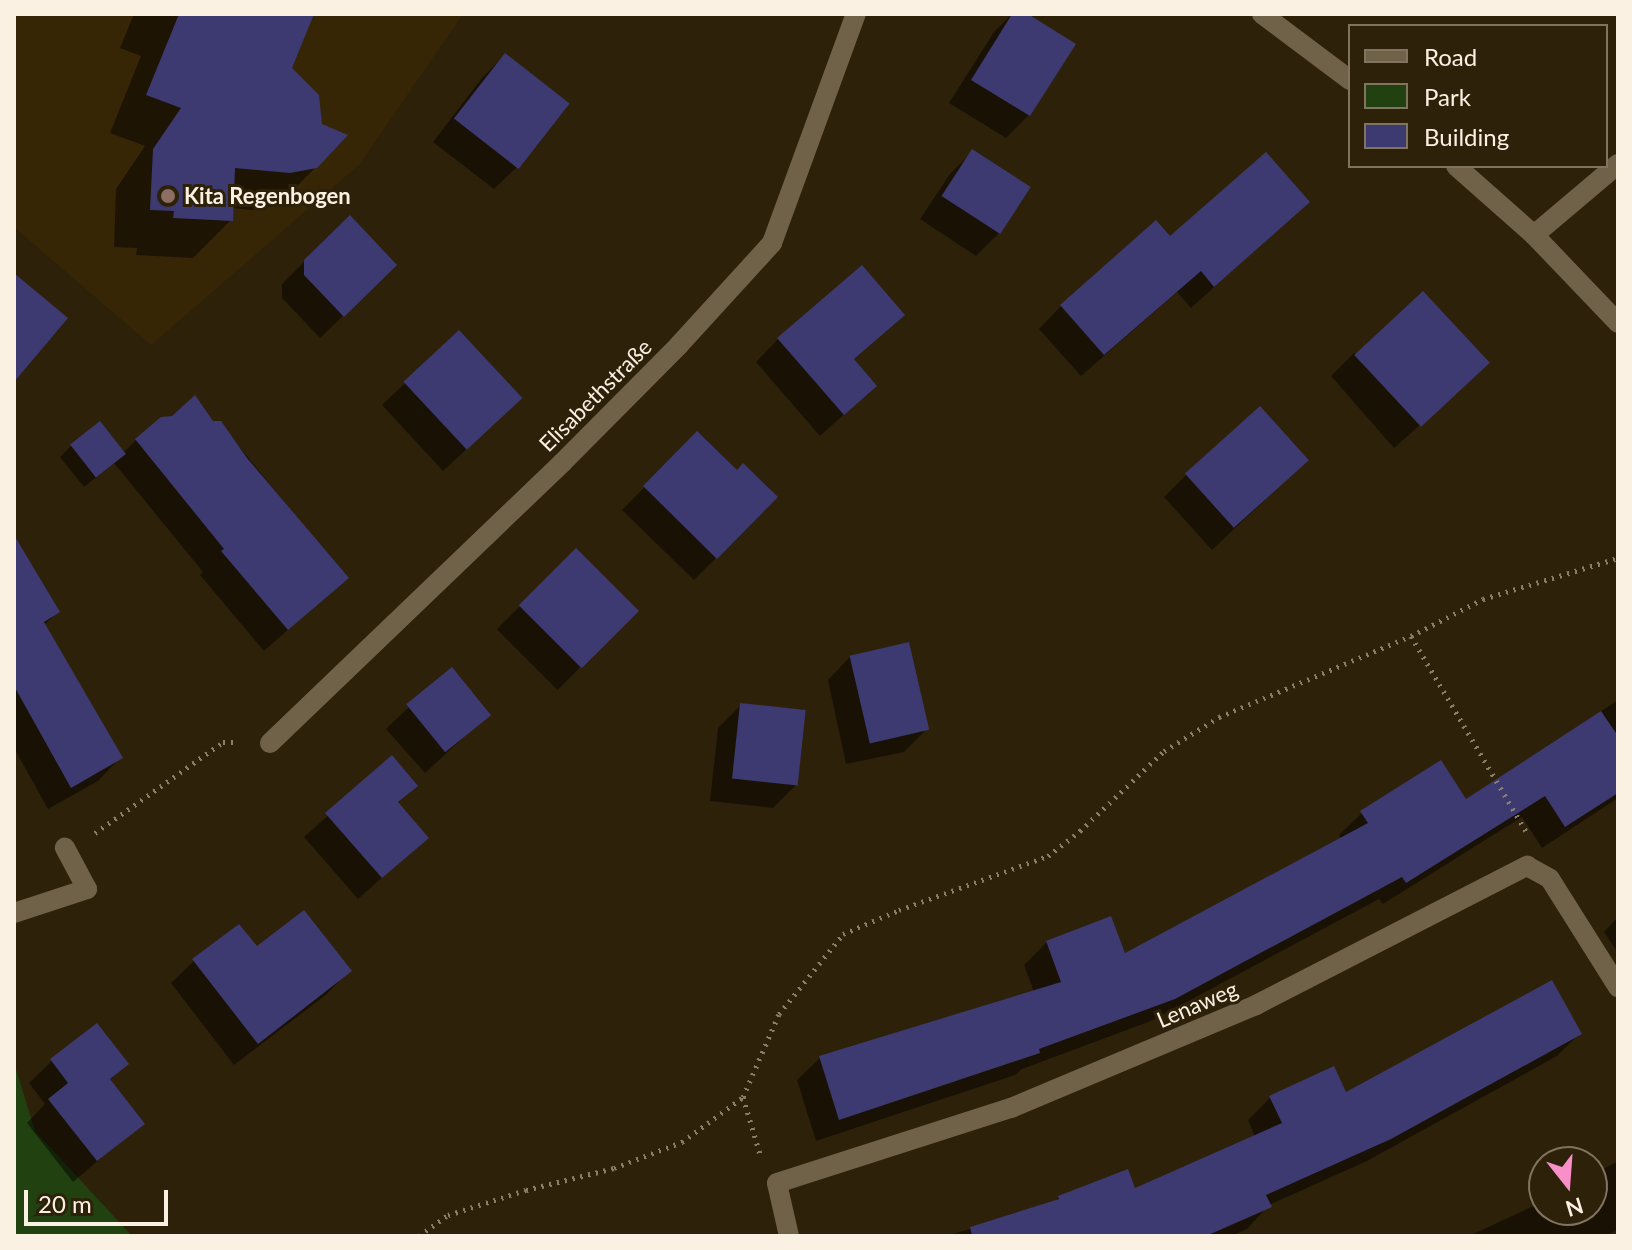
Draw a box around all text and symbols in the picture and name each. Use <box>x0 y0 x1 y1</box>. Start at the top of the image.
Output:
legend <box>1348 24 1608 168</box>
text: Road <box>1424 42 1477 71</box>
text: Park <box>1424 82 1471 111</box>
text: Building <box>1424 122 1509 151</box>
place label: Kita Regenbogen <box>184 183 351 209</box>
marker: Kita Regenbogen <box>159 187 177 205</box>
street label: Elisabethstraße <box>533 333 657 457</box>
street label: Lenaweg <box>1153 975 1241 1033</box>
north arrow <box>1528 1146 1608 1226</box>
scale bar <box>28 1174 172 1224</box>
text: 20 m <box>38 1189 92 1218</box>
text: N <box>1563 1192 1587 1223</box>

